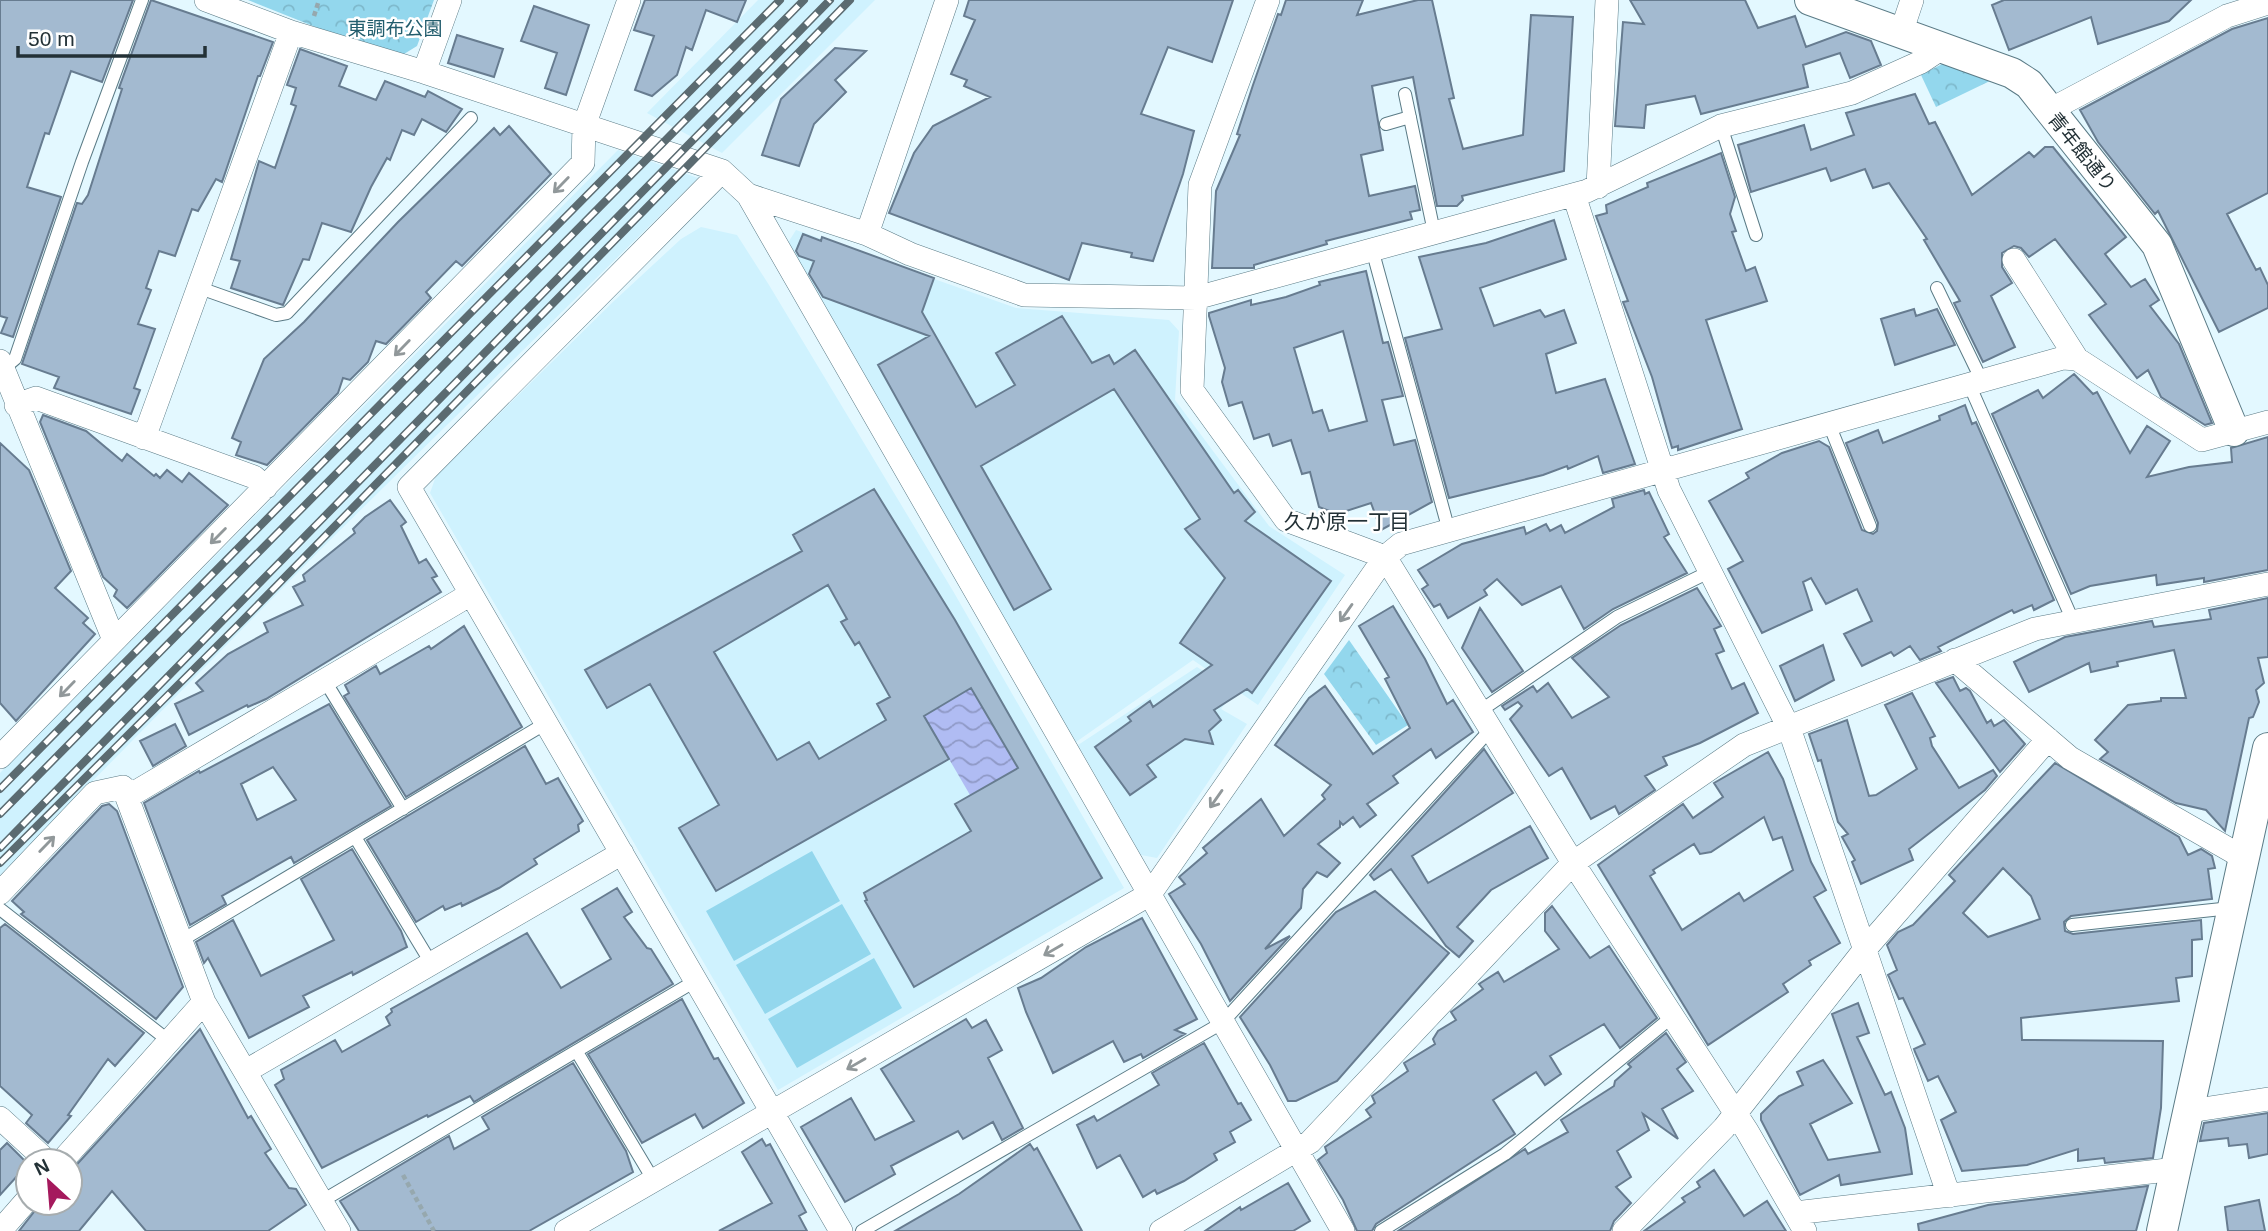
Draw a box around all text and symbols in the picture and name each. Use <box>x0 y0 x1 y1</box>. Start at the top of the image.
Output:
scale bar <box>18 14 205 58</box>
park label: 東調布公園 <box>347 18 443 39</box>
text: 50 m <box>28 27 75 50</box>
street label: 青年館通り <box>2044 108 2120 196</box>
one-way arrow <box>552 177 569 194</box>
one-way arrow <box>394 339 411 356</box>
district label: 久が原一丁目 <box>1284 510 1410 533</box>
one-way arrow <box>210 527 227 544</box>
one-way arrow <box>1339 602 1353 622</box>
one-way arrow <box>58 680 75 697</box>
one-way arrow <box>1209 789 1223 808</box>
one-way arrow <box>38 835 55 853</box>
one-way arrow <box>1043 944 1064 957</box>
one-way arrow <box>846 1058 867 1071</box>
north arrow <box>14 1147 84 1217</box>
text: N <box>31 1155 53 1180</box>

